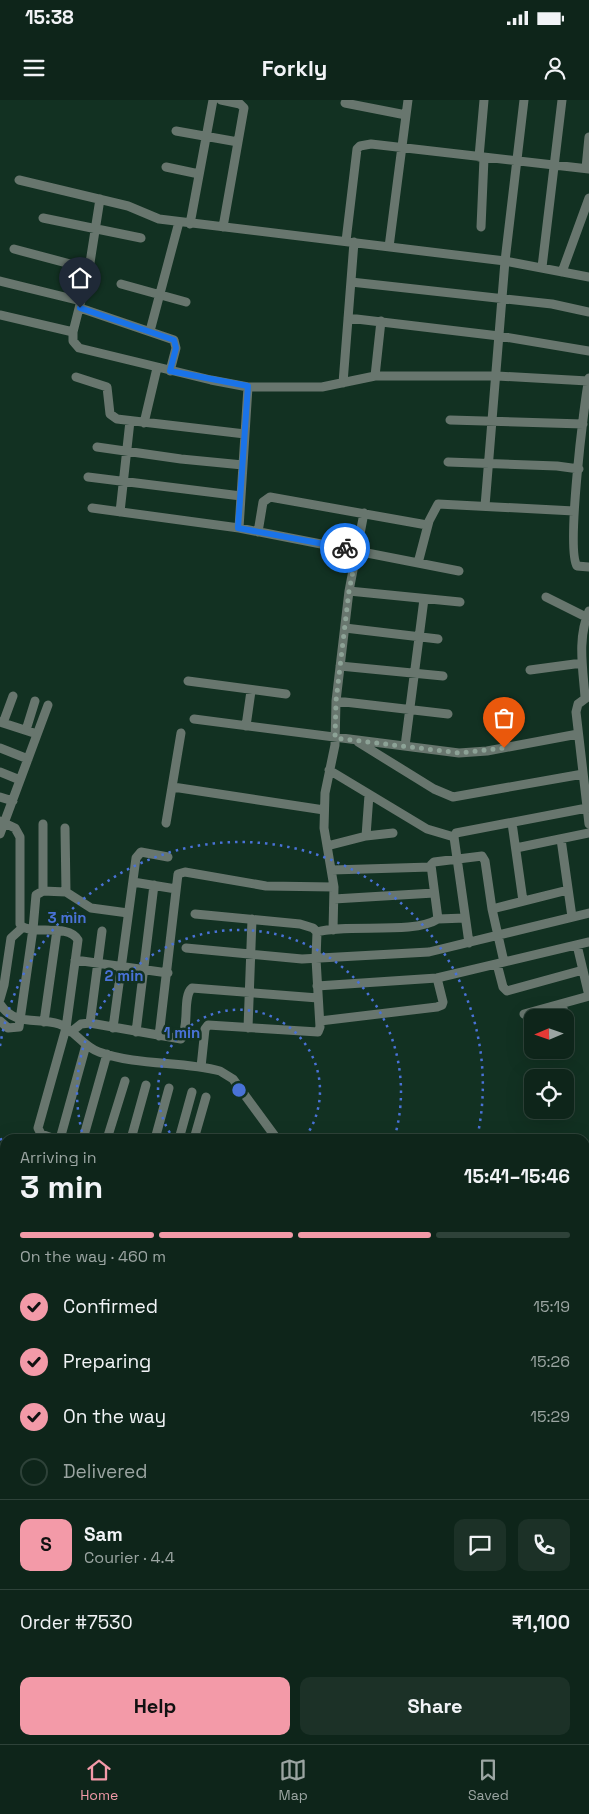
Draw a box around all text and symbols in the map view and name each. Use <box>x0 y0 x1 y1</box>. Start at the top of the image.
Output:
text: 15:38 <box>25 5 74 30</box>
icon: menu <box>20 54 48 82</box>
text: Forkly <box>262 54 327 82</box>
icon: person <box>541 54 569 82</box>
pin <box>59 257 101 308</box>
icon: home <box>66 264 94 292</box>
courier <box>320 523 370 573</box>
icon: bike <box>331 534 359 562</box>
pin <box>483 697 525 748</box>
icon: bag <box>490 704 518 732</box>
text: 3 min <box>48 908 86 927</box>
text: 2 min <box>105 966 143 985</box>
north arrow <box>524 1009 574 1059</box>
map controls <box>524 1009 574 1119</box>
text: 1 min <box>164 1023 200 1042</box>
button: locate <box>524 1069 574 1119</box>
centre of rings <box>230 1081 248 1099</box>
text: Arriving in <box>20 1147 97 1168</box>
text: 15:41–15:46 <box>464 1164 570 1189</box>
text: 3 min <box>20 1167 103 1207</box>
text: On the way · 460 m <box>20 1246 166 1267</box>
icon: check <box>20 1293 48 1321</box>
text: Confirmed <box>63 1294 158 1319</box>
text: 15:19 <box>533 1296 570 1317</box>
icon: check <box>20 1348 48 1376</box>
text: Preparing <box>63 1349 151 1374</box>
text: 15:26 <box>530 1351 570 1372</box>
icon: check <box>20 1403 48 1431</box>
text: On the way <box>63 1404 166 1429</box>
text: 15:29 <box>530 1406 570 1427</box>
text: Delivered <box>63 1459 148 1484</box>
button: chat <box>454 1519 506 1571</box>
button: phone <box>518 1519 570 1571</box>
text: Sam <box>84 1522 123 1547</box>
text: S <box>40 1532 52 1557</box>
text: Courier · 4.4 <box>84 1547 175 1568</box>
text: Order #7530 <box>20 1610 133 1635</box>
text: ₹1,100 <box>512 1610 570 1635</box>
button: Help <box>20 1677 290 1735</box>
button: Share <box>300 1677 570 1735</box>
tab: Home <box>80 1756 118 1804</box>
tab: Map <box>279 1756 308 1804</box>
tab: Saved <box>468 1756 509 1804</box>

